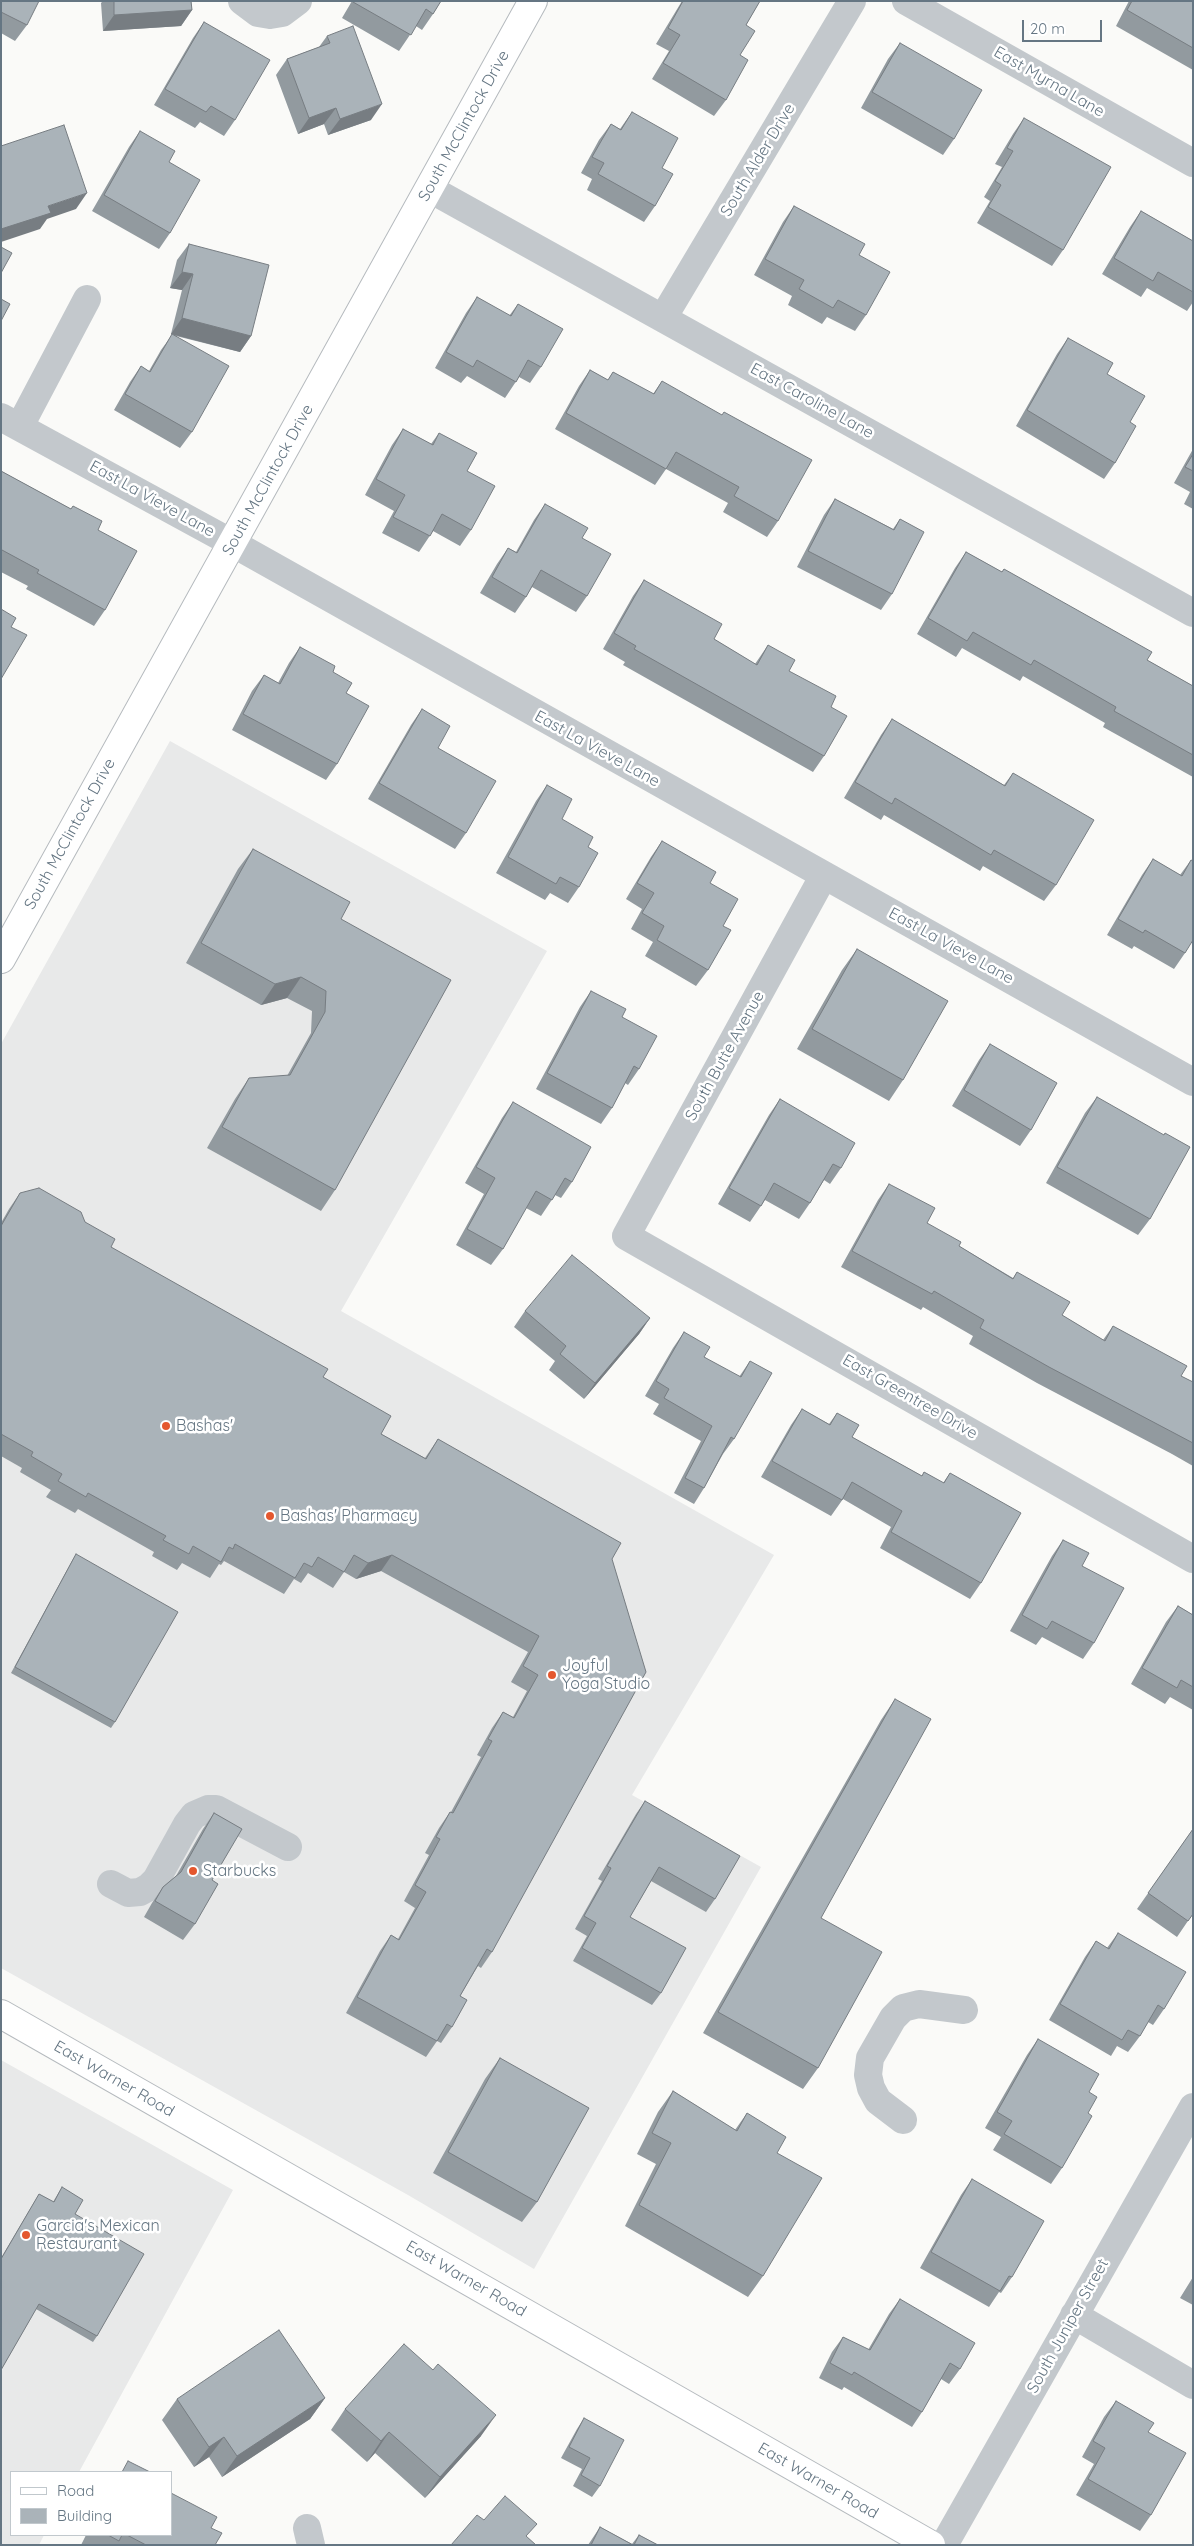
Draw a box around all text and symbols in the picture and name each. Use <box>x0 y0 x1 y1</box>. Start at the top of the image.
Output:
scale bar <box>1024 10 1104 42</box>
text: 20 m <box>1030 19 1065 38</box>
street label: East Myrna Lane <box>990 43 1108 121</box>
street label: South McClintock Drive <box>414 47 514 205</box>
street label: South Alder Drive <box>717 100 799 220</box>
street label: East Caroline Lane <box>747 359 877 443</box>
street label: South McClintock Drive <box>218 401 318 559</box>
street label: East La Vieve Lane <box>86 457 218 541</box>
street label: East La Vieve Lane <box>531 707 663 791</box>
street label: South McClintock Drive <box>20 755 120 913</box>
street label: East La Vieve Lane <box>885 904 1017 988</box>
street label: South Butte Avenue <box>681 988 769 1124</box>
street label: East Greentree Drive <box>839 1351 981 1443</box>
place label: Bashas' <box>176 1416 233 1436</box>
marker: Bashas' <box>160 1420 172 1432</box>
place label: Bashas' Pharmacy <box>280 1506 418 1526</box>
marker: Bashas' Pharmacy <box>264 1510 276 1522</box>
place label: Joyful Yoga Studio <box>562 1656 650 1694</box>
marker: Joyful Yoga Studio <box>546 1669 558 1681</box>
place label: Starbucks <box>203 1861 276 1881</box>
marker: Starbucks <box>187 1865 199 1877</box>
street label: East Warner Road <box>50 2037 178 2121</box>
place label: Garcia's Mexican Restaurant <box>36 2216 160 2254</box>
marker: Garcia's Mexican Restaurant <box>20 2229 32 2241</box>
street label: East Warner Road <box>402 2237 530 2321</box>
street label: South Juniper Street <box>1023 2256 1113 2396</box>
street label: East Warner Road <box>754 2439 882 2523</box>
legend <box>10 2471 172 2536</box>
text: Road <box>57 2481 94 2500</box>
text: Building <box>57 2506 112 2525</box>

